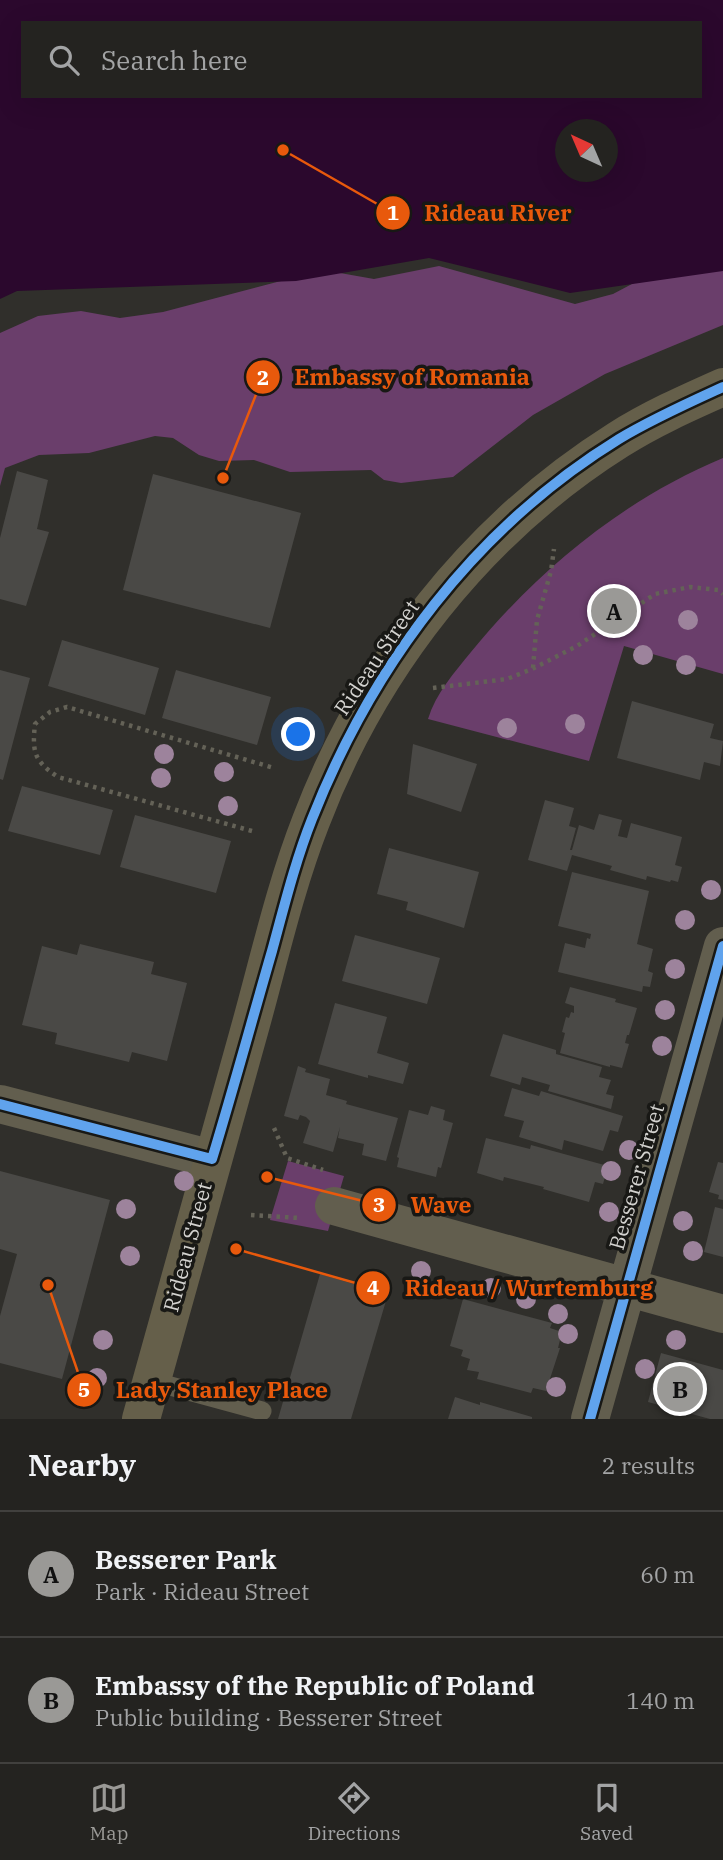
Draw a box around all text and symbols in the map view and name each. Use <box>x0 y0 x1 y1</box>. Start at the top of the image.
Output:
search box <box>21 21 702 98</box>
icon: search <box>45 41 83 79</box>
text: Search here <box>101 43 247 77</box>
north arrow <box>555 119 618 182</box>
callout: Rideau River <box>375 191 586 235</box>
text: Rideau River <box>424 197 572 227</box>
text: 1 <box>387 198 399 226</box>
callout: Embassy of Romania <box>246 355 544 399</box>
text: Embassy of Romania <box>294 361 530 391</box>
text: 2 <box>257 363 269 391</box>
pin: A <box>591 585 637 637</box>
street label: Rideau Street <box>327 594 425 720</box>
your location <box>281 717 315 751</box>
street label: Besserer Street <box>602 1100 670 1253</box>
street label: Rideau Street <box>156 1179 218 1315</box>
callout: Wave <box>361 1183 485 1227</box>
text: Wave <box>411 1189 471 1219</box>
text: 3 <box>373 1190 385 1218</box>
callout: Rideau / Wurtemburg <box>356 1266 668 1310</box>
text: Rideau / Wurtemburg <box>405 1272 654 1302</box>
text: 4 <box>367 1273 379 1301</box>
pin: B <box>657 1363 703 1415</box>
callout: Lady Stanley Place <box>67 1368 342 1412</box>
text: Lady Stanley Place <box>116 1374 328 1404</box>
text: 5 <box>78 1375 90 1403</box>
text: Nearby <box>28 1445 136 1484</box>
text: 2 results <box>602 1450 695 1480</box>
text: Besserer Park <box>95 1542 277 1576</box>
text: A <box>43 1559 59 1589</box>
text: 60 m <box>640 1559 695 1589</box>
text: Park · Rideau Street <box>95 1576 309 1606</box>
text: Embassy of the Republic of Poland <box>95 1668 535 1702</box>
text: B <box>43 1685 59 1715</box>
text: 140 m <box>626 1685 695 1715</box>
text: Public building · Besserer Street <box>95 1702 442 1732</box>
tab: Map <box>90 1779 128 1845</box>
tab: Directions <box>308 1779 401 1845</box>
tab: Saved <box>580 1779 633 1845</box>

